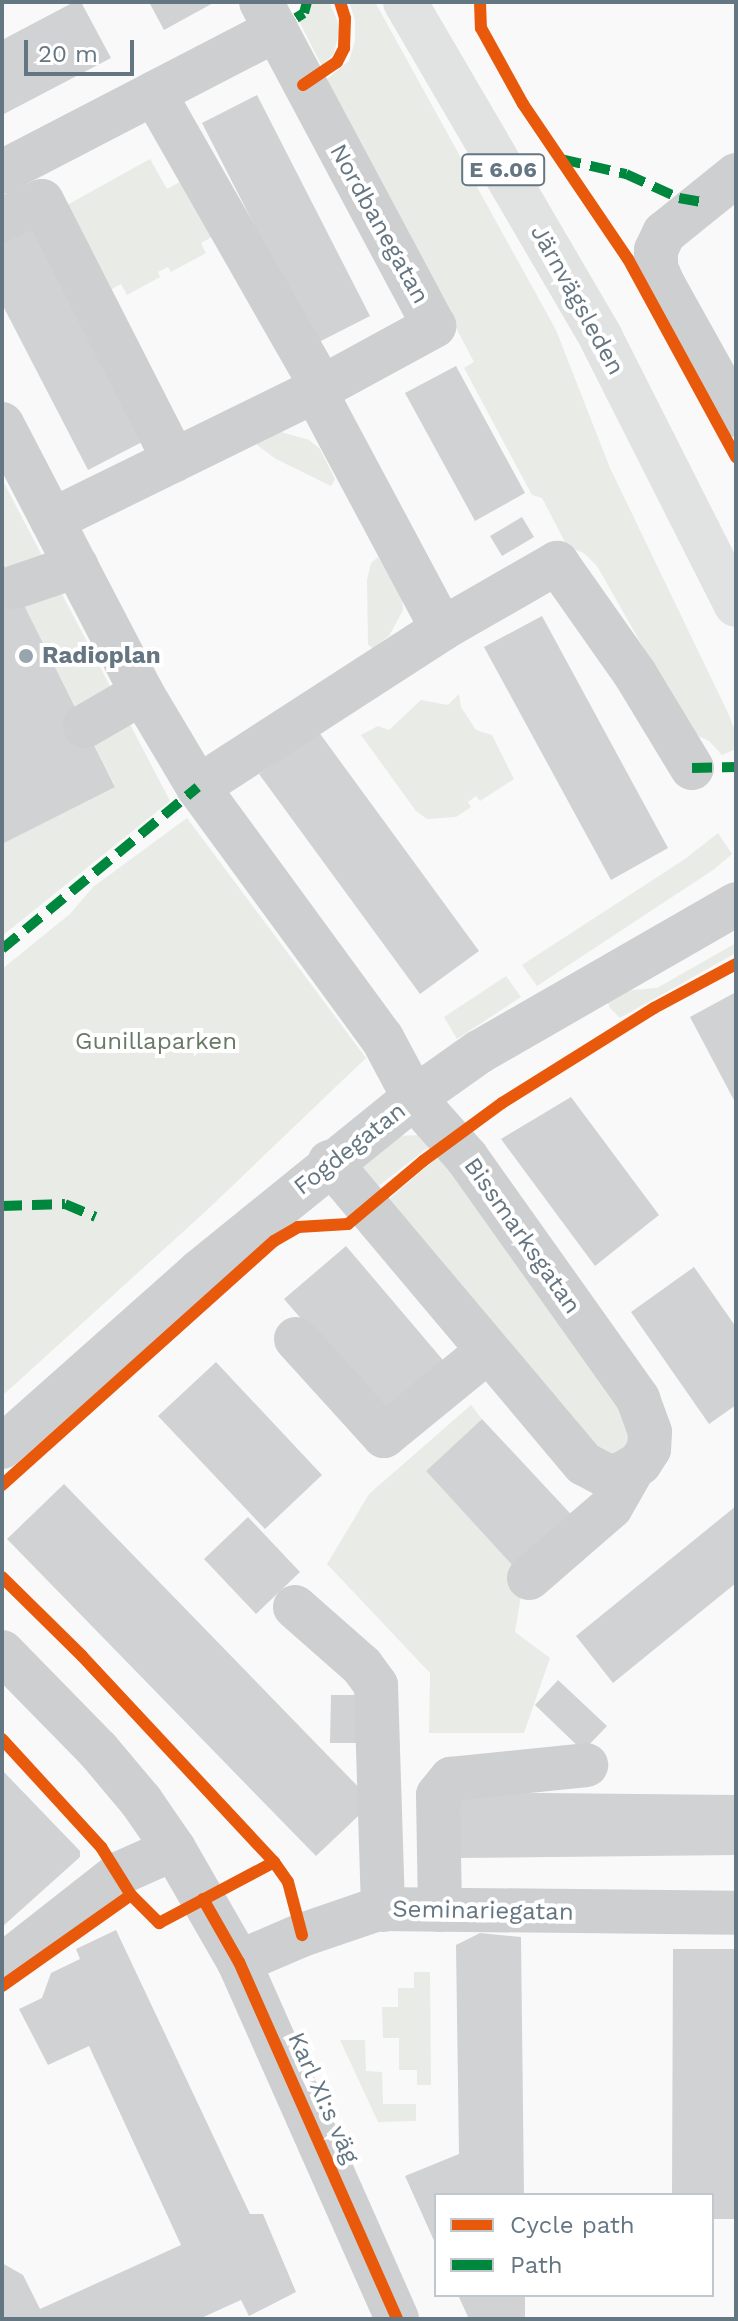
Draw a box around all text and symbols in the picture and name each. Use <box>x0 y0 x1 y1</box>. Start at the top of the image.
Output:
scale bar <box>28 24 138 74</box>
text: 20 m <box>38 40 98 68</box>
street label: Nordbanegatan <box>323 139 435 309</box>
road number: E 6.06 <box>461 152 545 188</box>
street label: Järnvägsleden <box>524 220 630 380</box>
place label: Radioplan <box>42 642 161 670</box>
marker: Radioplan <box>17 647 35 665</box>
park label: Gunillaparken <box>75 1028 237 1056</box>
street label: Fogdegatan <box>288 1096 412 1202</box>
street label: Bissmarksgatan <box>457 1152 587 1320</box>
street label: Seminariegatan <box>392 1895 574 1927</box>
street label: Karl XI:s väg <box>281 2027 365 2169</box>
legend <box>434 2193 714 2297</box>
text: Cycle path <box>510 2211 635 2239</box>
text: Path <box>510 2251 563 2279</box>

